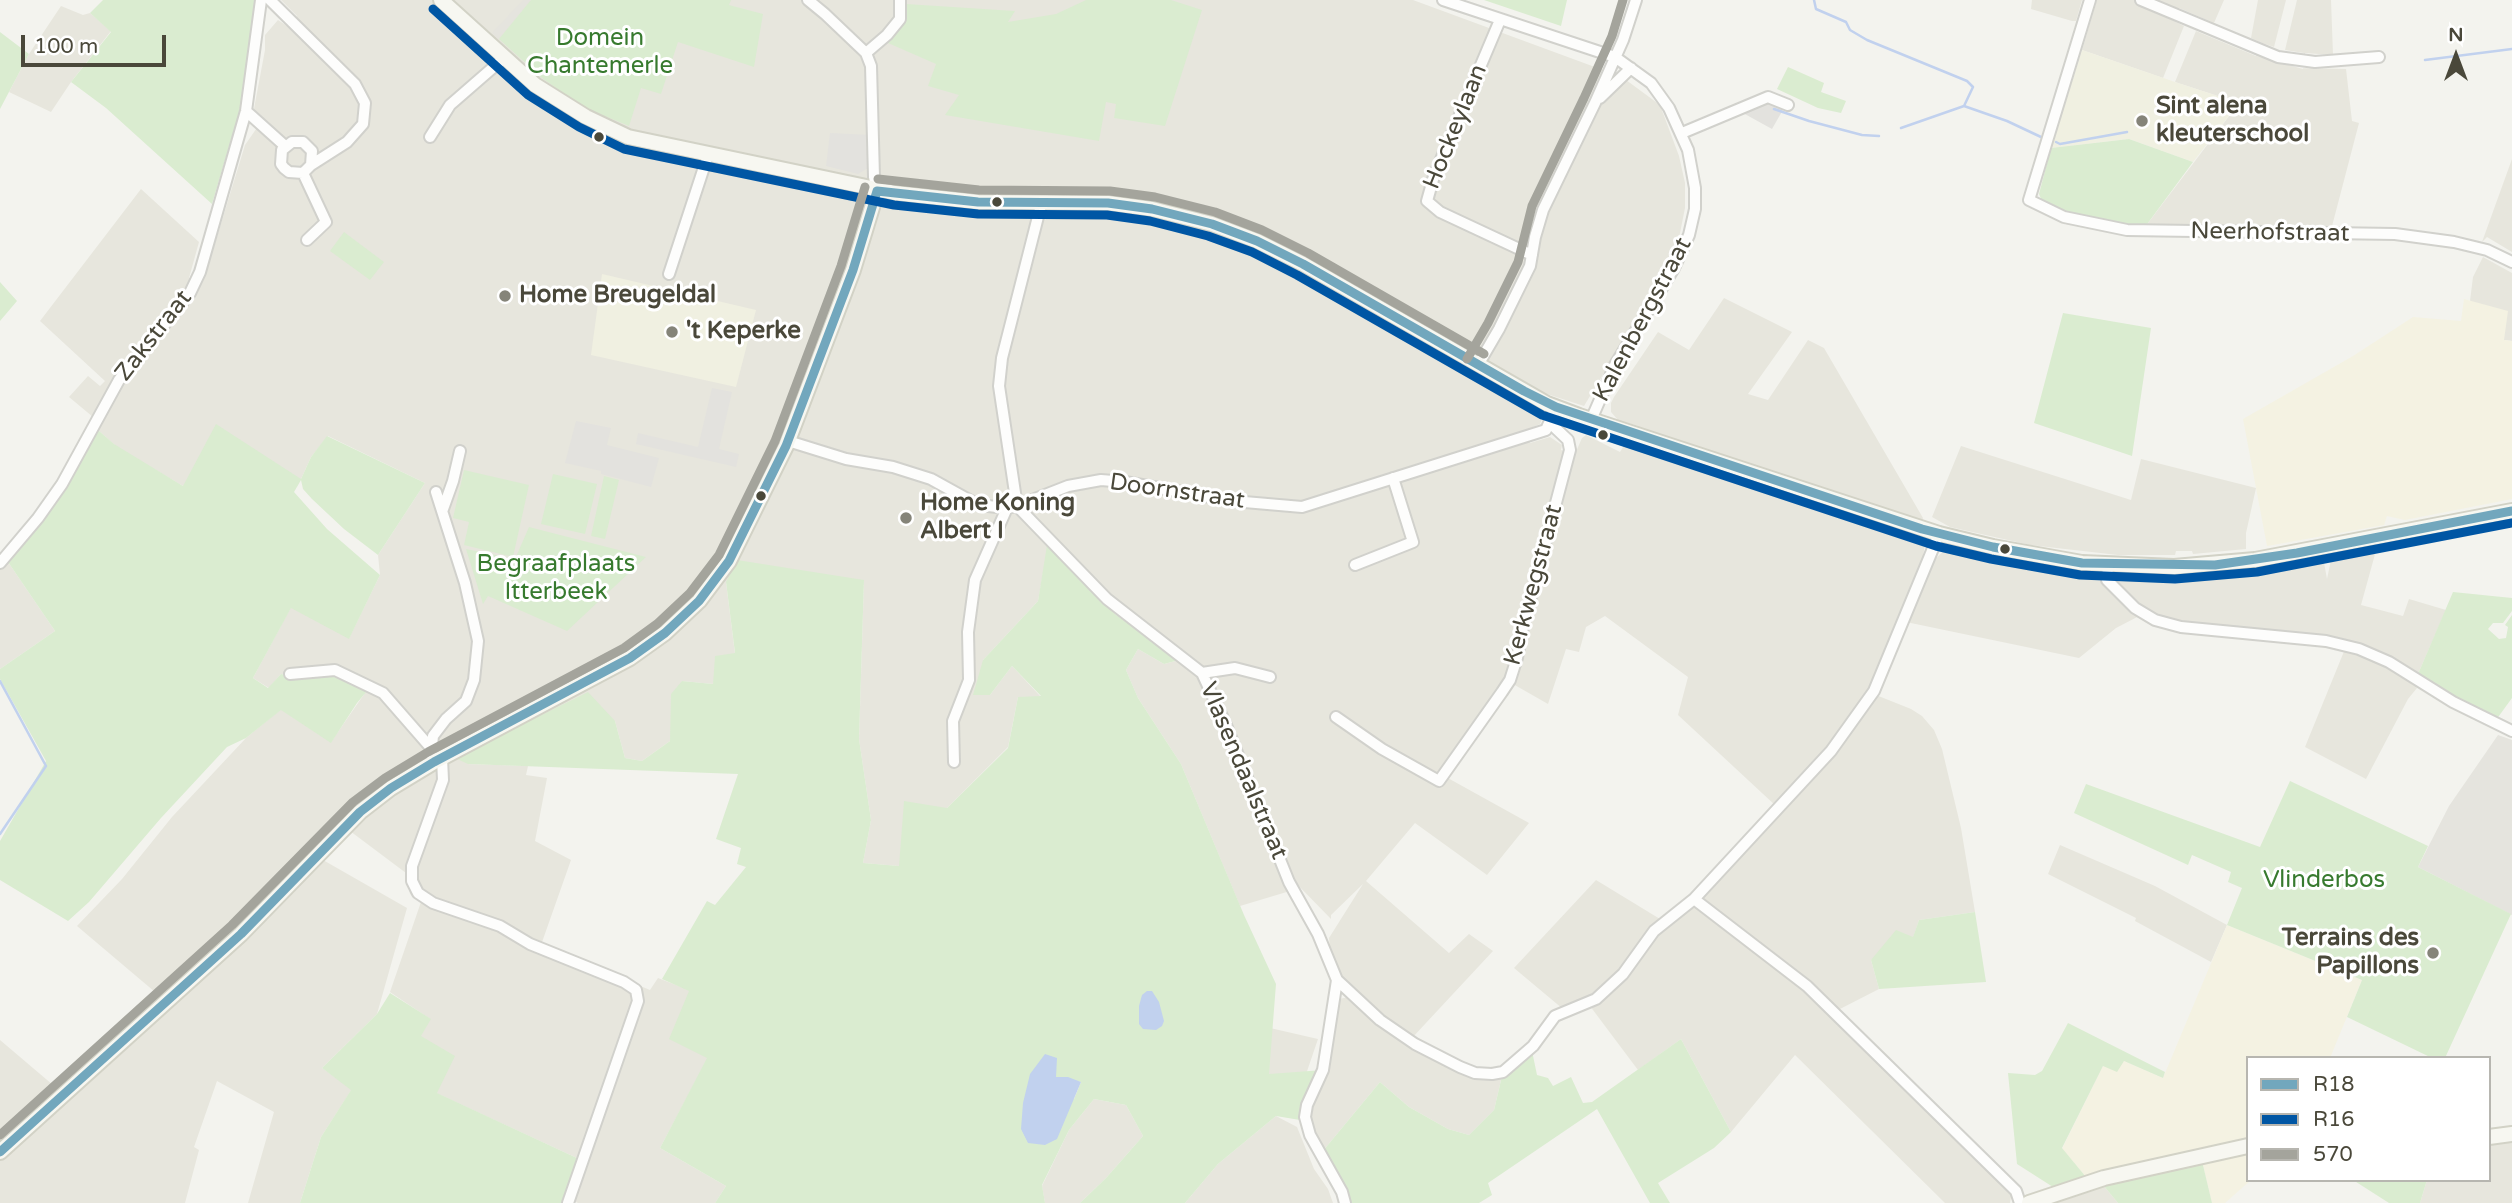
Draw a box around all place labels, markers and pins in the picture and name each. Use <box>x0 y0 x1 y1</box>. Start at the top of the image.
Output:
place label: Sint alena kleuterschool <box>2156 93 2309 149</box>
marker: Sint alena kleuterschool <box>2134 113 2150 129</box>
unlabelled marker <box>592 130 606 144</box>
unlabelled marker <box>990 195 1004 209</box>
place label: Home Breugeldal <box>519 282 716 310</box>
marker: Home Breugeldal <box>497 288 513 304</box>
place label: 't Keperke <box>686 318 801 346</box>
marker: 't Keperke <box>664 324 680 340</box>
unlabelled marker <box>1596 428 1610 442</box>
unlabelled marker <box>754 489 768 503</box>
place label: Home Koning Albert I <box>920 490 1075 546</box>
marker: Home Koning Albert I <box>898 510 914 526</box>
unlabelled marker <box>1998 542 2012 556</box>
place label: Terrains des Papillons <box>2282 925 2419 981</box>
marker: Terrains des Papillons <box>2425 945 2441 961</box>

